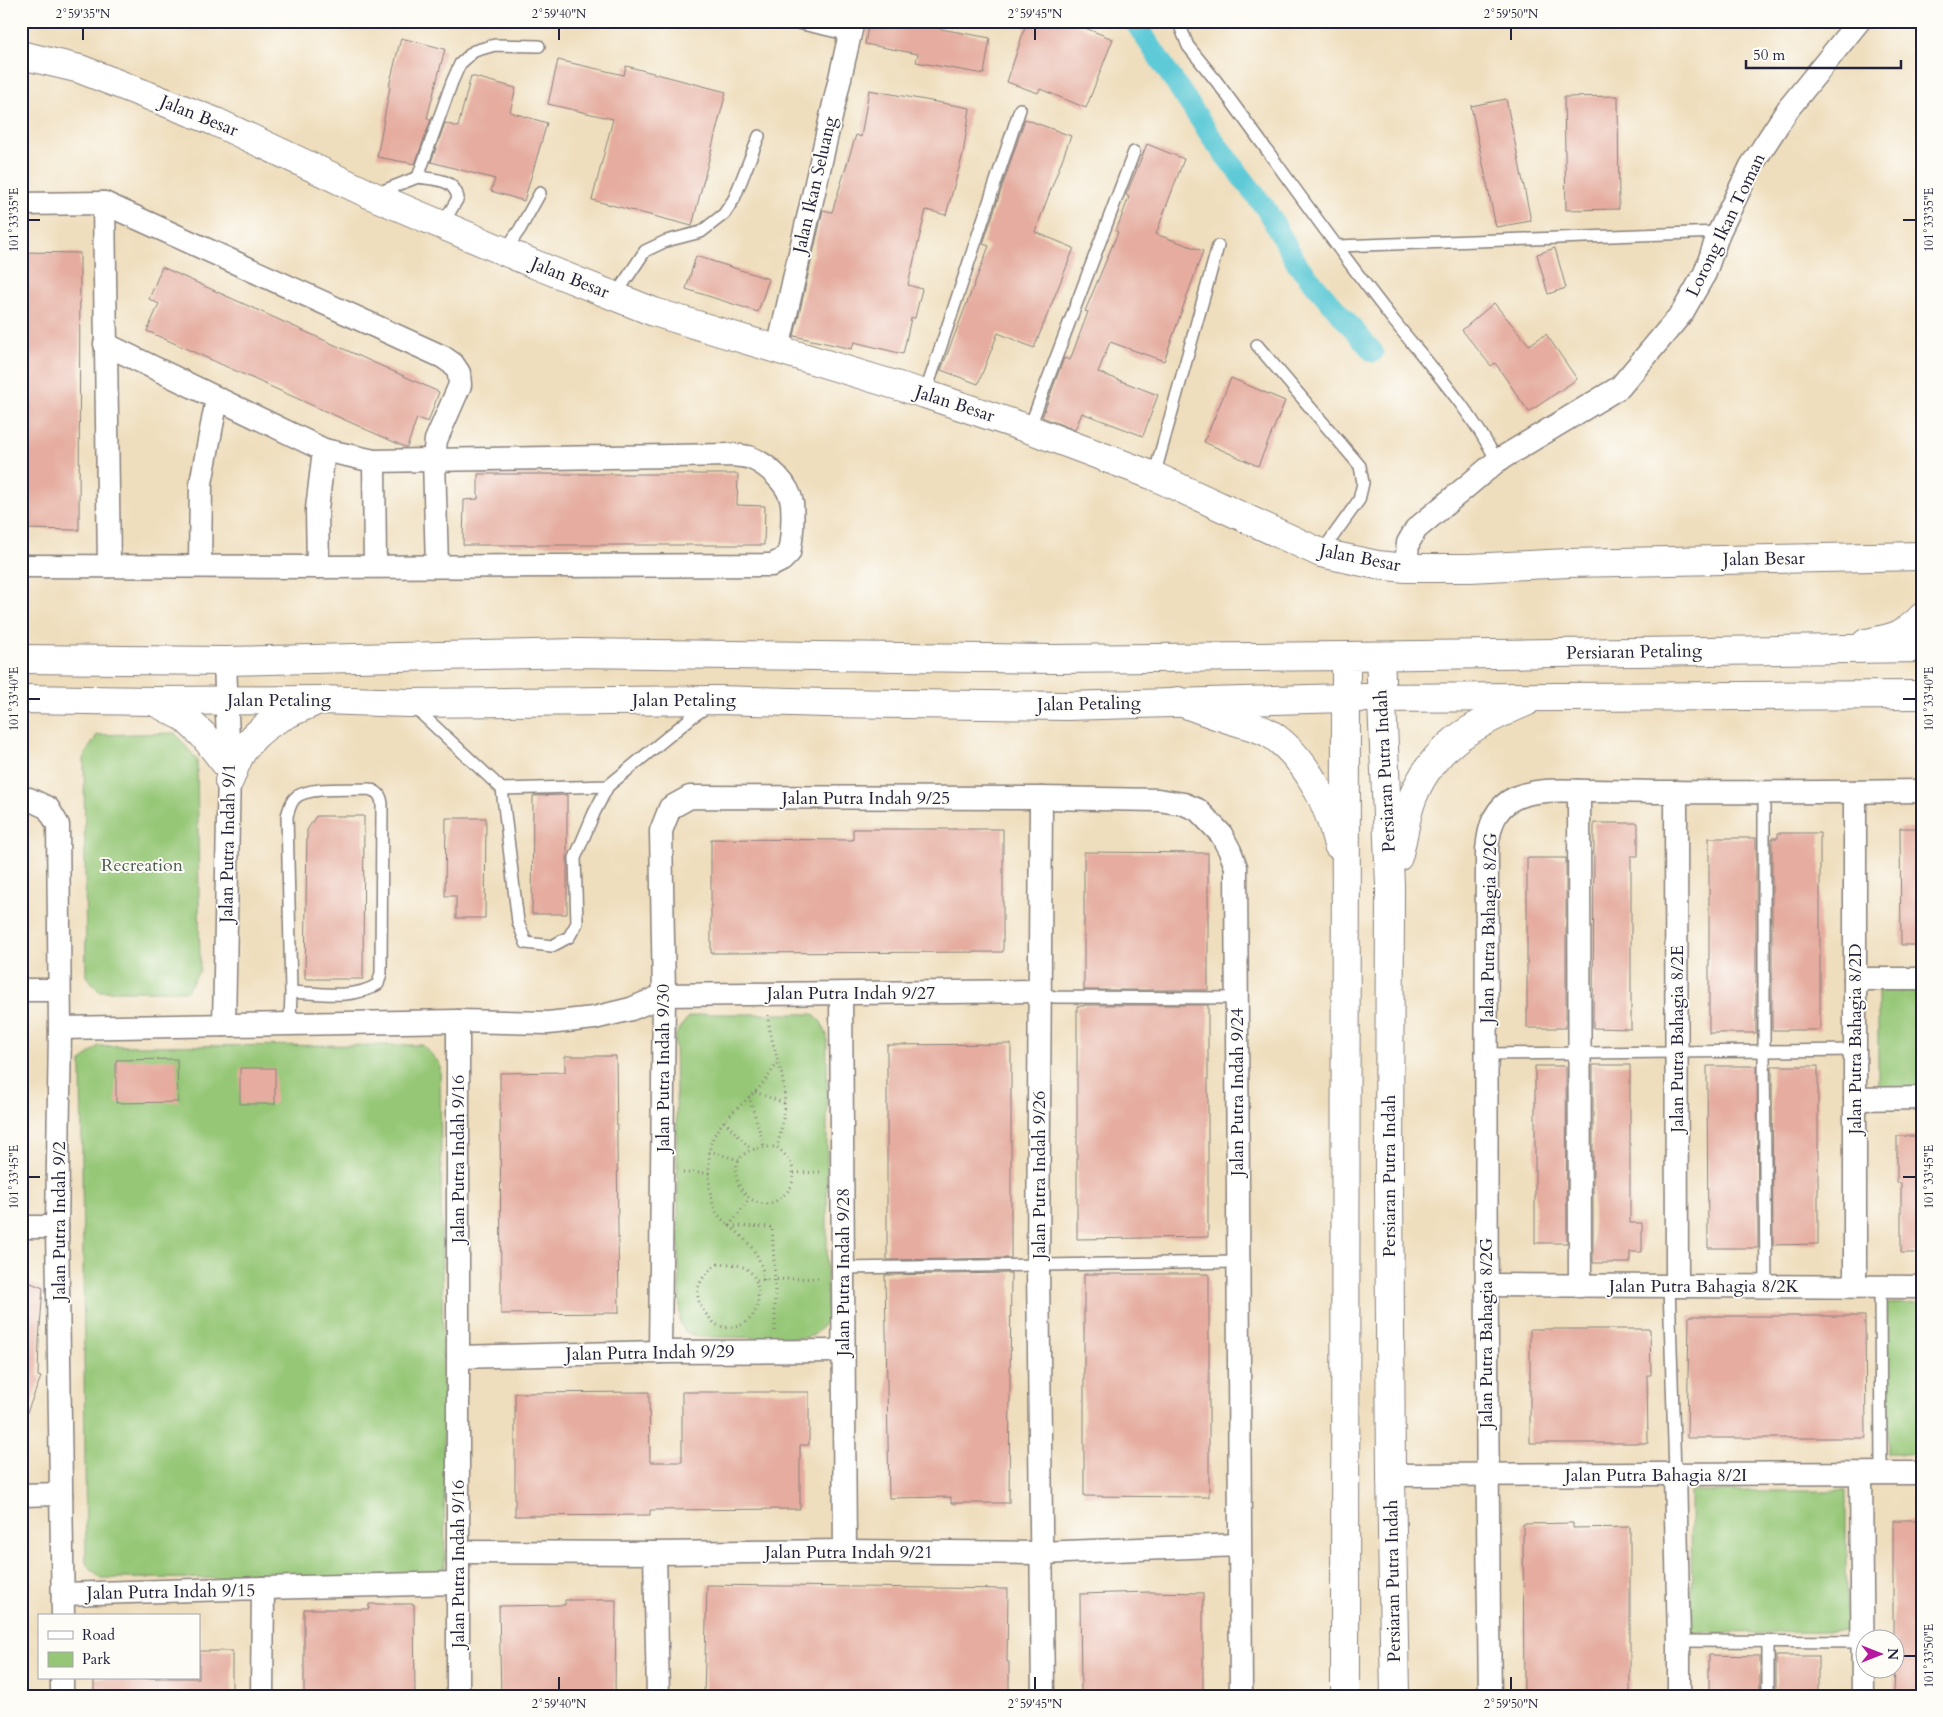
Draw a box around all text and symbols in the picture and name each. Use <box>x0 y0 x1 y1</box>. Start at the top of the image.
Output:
text: 2°59'35"N <box>56 6 111 22</box>
text: 2°59'40"N <box>532 6 587 22</box>
text: 2°59'45"N <box>1008 6 1063 22</box>
text: 2°59'50"N <box>1484 6 1539 22</box>
scale bar <box>1746 38 1900 70</box>
text: 50 m <box>1753 45 1785 65</box>
street label: Jalan Besar <box>153 88 242 143</box>
street label: Jalan Ikan Seluang <box>786 113 843 259</box>
street label: Lorong Ikan Toman <box>1680 148 1772 301</box>
text: 101°33'35"E <box>6 188 22 252</box>
text: 101°33'35"E <box>1921 188 1937 252</box>
street label: Jalan Besar <box>524 250 613 305</box>
street label: Jalan Besar <box>909 379 998 429</box>
street label: Jalan Besar <box>1314 537 1403 578</box>
street label: Jalan Besar <box>1720 546 1806 572</box>
street label: Persiaran Petaling <box>1566 638 1703 666</box>
text: 101°33'40"E <box>6 667 22 731</box>
text: 101°33'40"E <box>1921 667 1937 731</box>
street label: Jalan Petaling <box>224 688 332 713</box>
street label: Jalan Petaling <box>629 688 737 713</box>
street label: Persiaran Putra Indah <box>1368 689 1402 853</box>
street label: Jalan Petaling <box>1034 691 1142 717</box>
street label: Jalan Putra Indah 9/1 <box>214 763 242 926</box>
street label: Jalan Putra Indah 9/25 <box>779 786 950 811</box>
street label: Jalan Putra Bahagia 8/2G <box>1475 832 1503 1027</box>
park label: Recreation <box>101 853 184 878</box>
street label: Jalan Putra Bahagia 8/2D <box>1843 943 1868 1138</box>
street label: Jalan Putra Bahagia 8/2E <box>1665 945 1690 1136</box>
street label: Jalan Putra Indah 9/27 <box>764 981 935 1006</box>
street label: Jalan Putra Indah 9/30 <box>651 984 676 1155</box>
street label: Jalan Putra Indah 9/24 <box>1225 1008 1250 1179</box>
street label: Jalan Putra Indah 9/16 <box>446 1075 471 1246</box>
street label: Jalan Putra Indah 9/26 <box>1027 1091 1052 1262</box>
street label: Persiaran Putra Indah <box>1377 1095 1402 1257</box>
street label: Jalan Putra Indah 9/2 <box>47 1141 72 1304</box>
text: 101°33'45"E <box>6 1145 22 1209</box>
text: 101°33'45"E <box>1921 1145 1937 1209</box>
street label: Jalan Putra Indah 9/28 <box>831 1188 856 1359</box>
street label: Jalan Putra Bahagia 8/2G <box>1474 1238 1499 1431</box>
street label: Jalan Putra Bahagia 8/2K <box>1606 1274 1799 1299</box>
street label: Jalan Putra Indah 9/29 <box>562 1339 735 1367</box>
street label: Jalan Putra Bahagia 8/2I <box>1562 1463 1747 1488</box>
street label: Jalan Putra Indah 9/16 <box>446 1480 471 1651</box>
street label: Persiaran Putra Indah <box>1379 1499 1407 1663</box>
street label: Jalan Putra Indah 9/21 <box>762 1540 933 1565</box>
street label: Jalan Putra Indah 9/15 <box>83 1578 256 1606</box>
legend <box>38 1614 200 1680</box>
text: 101°33'50"E <box>1921 1624 1937 1688</box>
text: Road <box>82 1625 115 1645</box>
north arrow <box>1856 1630 1906 1680</box>
text: N <box>1883 1648 1902 1660</box>
text: Park <box>82 1649 111 1669</box>
text: 2°59'40"N <box>532 1696 587 1712</box>
text: 2°59'45"N <box>1008 1696 1063 1712</box>
text: 2°59'50"N <box>1484 1696 1539 1712</box>

